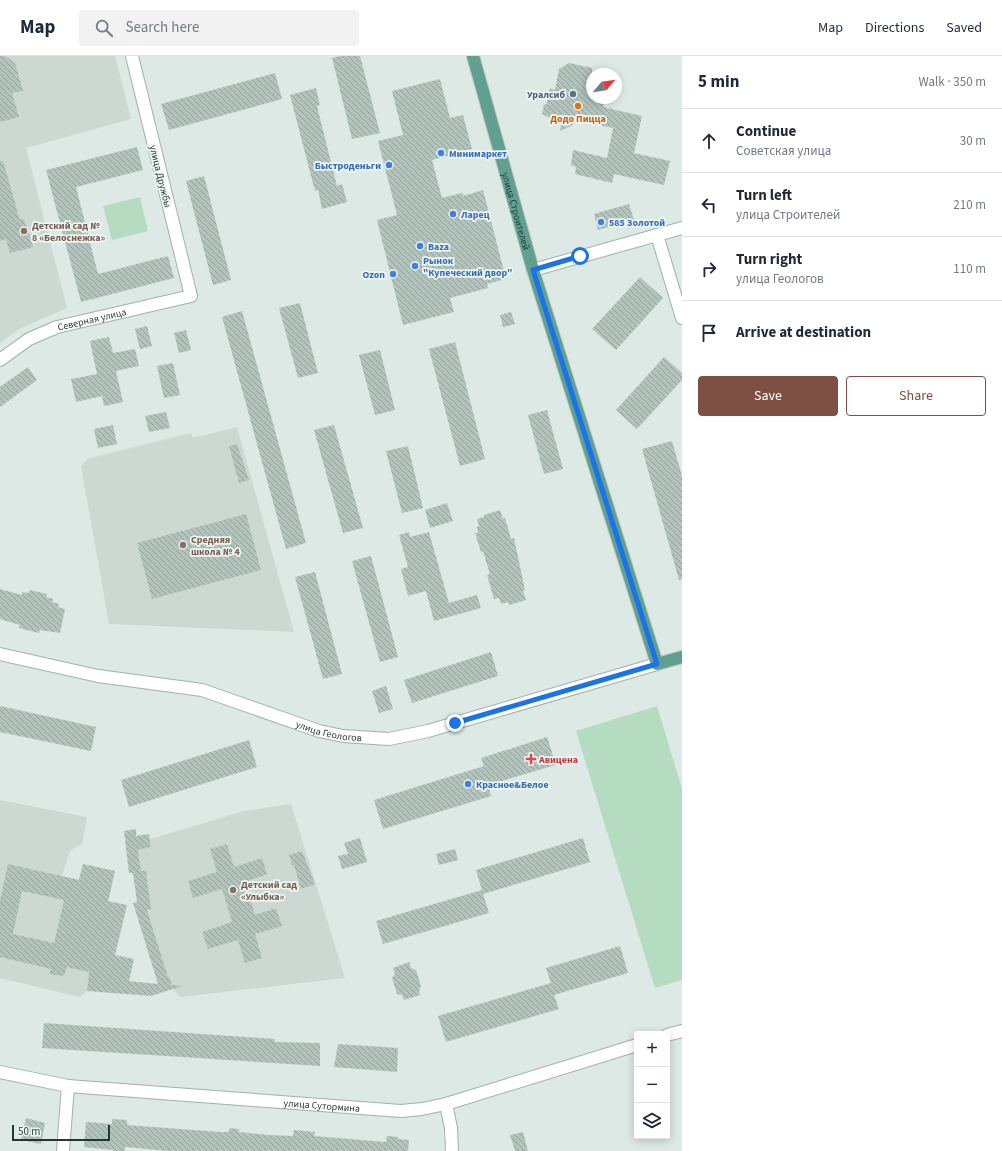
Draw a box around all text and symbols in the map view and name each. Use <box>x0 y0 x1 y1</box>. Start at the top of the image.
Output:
search box <box>79 10 359 46</box>
text: Map <box>20 14 55 41</box>
icon: search <box>93 17 115 39</box>
text: Search here <box>125 17 199 38</box>
text: Map <box>818 18 843 38</box>
text: Directions <box>865 18 924 38</box>
text: Saved <box>946 18 982 38</box>
north arrow <box>586 68 622 104</box>
text: 5 min <box>698 70 739 94</box>
text: Walk · 350 m <box>918 73 986 91</box>
place label: Уралсиб <box>527 88 565 102</box>
marker: Уралсиб <box>568 89 578 99</box>
marker: Додо Пицца <box>573 101 583 111</box>
place label: Додо Пицца <box>550 112 606 126</box>
text: Continue <box>736 121 796 142</box>
icon: ahead <box>698 130 720 152</box>
text: 30 m <box>960 132 986 150</box>
text: Советская улица <box>736 142 831 160</box>
street label: улица Дружбы <box>146 144 175 209</box>
place label: Минимаркет <box>449 147 507 161</box>
marker: Минимаркет <box>436 148 446 158</box>
place label: Быстроденьги <box>315 159 381 173</box>
marker: Быстроденьги <box>384 160 394 170</box>
street label: улица Строителей <box>498 171 533 252</box>
text: Turn left <box>736 185 792 206</box>
icon: left <box>698 194 720 216</box>
text: 210 m <box>953 196 986 214</box>
text: улица Строителей <box>736 206 840 224</box>
place label: Ларец <box>460 208 490 222</box>
marker: Ларец <box>448 209 458 219</box>
place label: 585 Золотой <box>609 216 665 230</box>
marker: 585 Золотой <box>596 217 606 227</box>
place label: Детский сад № 8 «Белоснежка» <box>32 219 105 245</box>
marker: Детский сад № 8 «Белоснежка» <box>19 226 29 236</box>
place label: Baza <box>428 240 449 254</box>
marker: Baza <box>415 241 425 251</box>
route start <box>571 247 589 265</box>
text: Turn right <box>736 249 802 270</box>
place label: Рынок "Купеческий двор" <box>423 254 512 280</box>
icon: right <box>698 258 720 280</box>
text: 110 m <box>953 260 986 278</box>
marker: Рынок "Купеческий двор" <box>410 261 420 271</box>
place label: Ozon <box>363 268 385 282</box>
marker: Ozon <box>388 269 398 279</box>
text: улица Геологов <box>736 270 824 288</box>
street label: Северная улица <box>56 305 128 335</box>
icon: arrive <box>698 322 720 344</box>
text: Arrive at destination <box>736 322 871 343</box>
button: Save <box>698 376 838 416</box>
button: Share <box>846 376 986 416</box>
place label: Средняя школа № 4 <box>191 533 240 559</box>
marker: Средняя школа № 4 <box>178 540 188 550</box>
route end <box>446 714 464 732</box>
street label: улица Геологов <box>294 717 362 745</box>
place label: Авицена <box>538 753 578 767</box>
marker: Авицена <box>526 754 536 764</box>
place label: Красное&Белое <box>476 778 549 792</box>
marker: Красное&Белое <box>463 779 473 789</box>
place label: Детский сад «Улыбка» <box>241 878 297 904</box>
marker: Детский сад «Улыбка» <box>228 885 238 895</box>
map controls <box>634 1031 670 1139</box>
button: + <box>634 1031 670 1067</box>
button: − <box>634 1067 670 1103</box>
street label: улица Сутормина <box>283 1096 361 1116</box>
button: layers <box>634 1103 670 1139</box>
scale bar <box>12 1123 110 1142</box>
text: 50 m <box>18 1124 40 1139</box>

